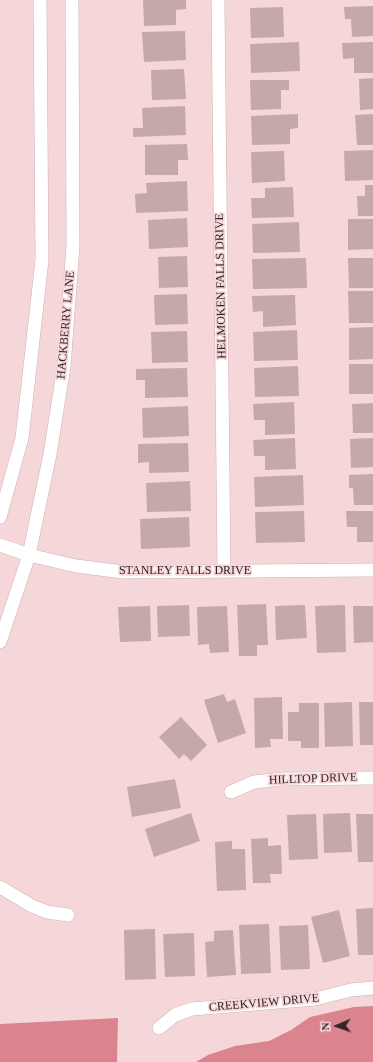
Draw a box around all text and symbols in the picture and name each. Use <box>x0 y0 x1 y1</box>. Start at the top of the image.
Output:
street label: HELMOKEN FALLS DRIVE <box>213 213 229 359</box>
street label: HACKBERRY LANE <box>54 270 78 380</box>
street label: STANLEY FALLS DRIVE <box>119 564 251 578</box>
street label: HILLTOP DRIVE <box>269 770 357 788</box>
street label: CREEKVIEW DRIVE <box>208 991 320 1015</box>
north arrow <box>317 1006 357 1046</box>
text: N <box>319 1022 331 1031</box>

